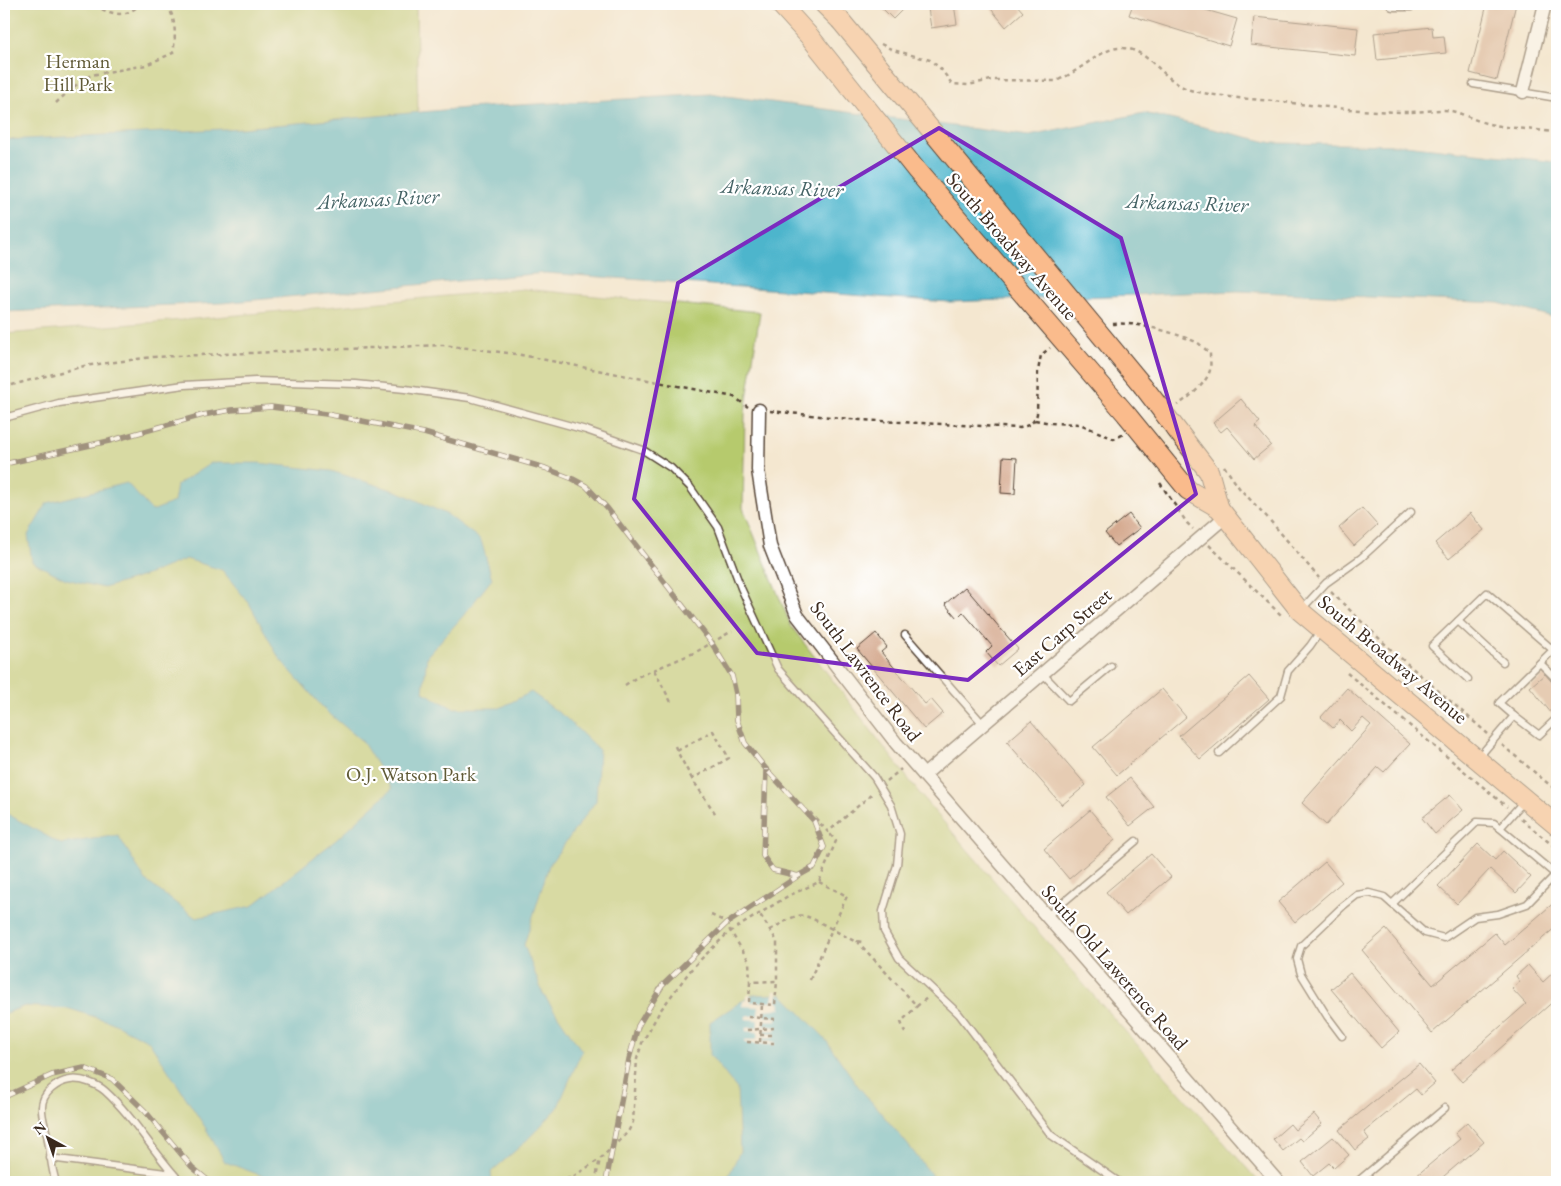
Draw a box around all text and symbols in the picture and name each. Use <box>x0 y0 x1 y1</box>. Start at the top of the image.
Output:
park label: Herman Hill Park <box>44 48 113 97</box>
street label: South Broadway Avenue <box>941 167 1084 325</box>
water label: Arkansas River <box>718 172 845 203</box>
water label: Arkansas River <box>314 182 441 215</box>
water label: Arkansas River <box>1123 187 1250 218</box>
street label: East Carp Street <box>1007 581 1117 682</box>
street label: South Broadway Avenue <box>1313 589 1473 729</box>
street label: South Lawrence Road <box>805 595 928 747</box>
park label: O.J. Watson Park <box>346 761 477 787</box>
street label: South Old Lawerence Road <box>1036 879 1195 1056</box>
north arrow <box>22 1114 72 1164</box>
text: N <box>30 1117 50 1139</box>

